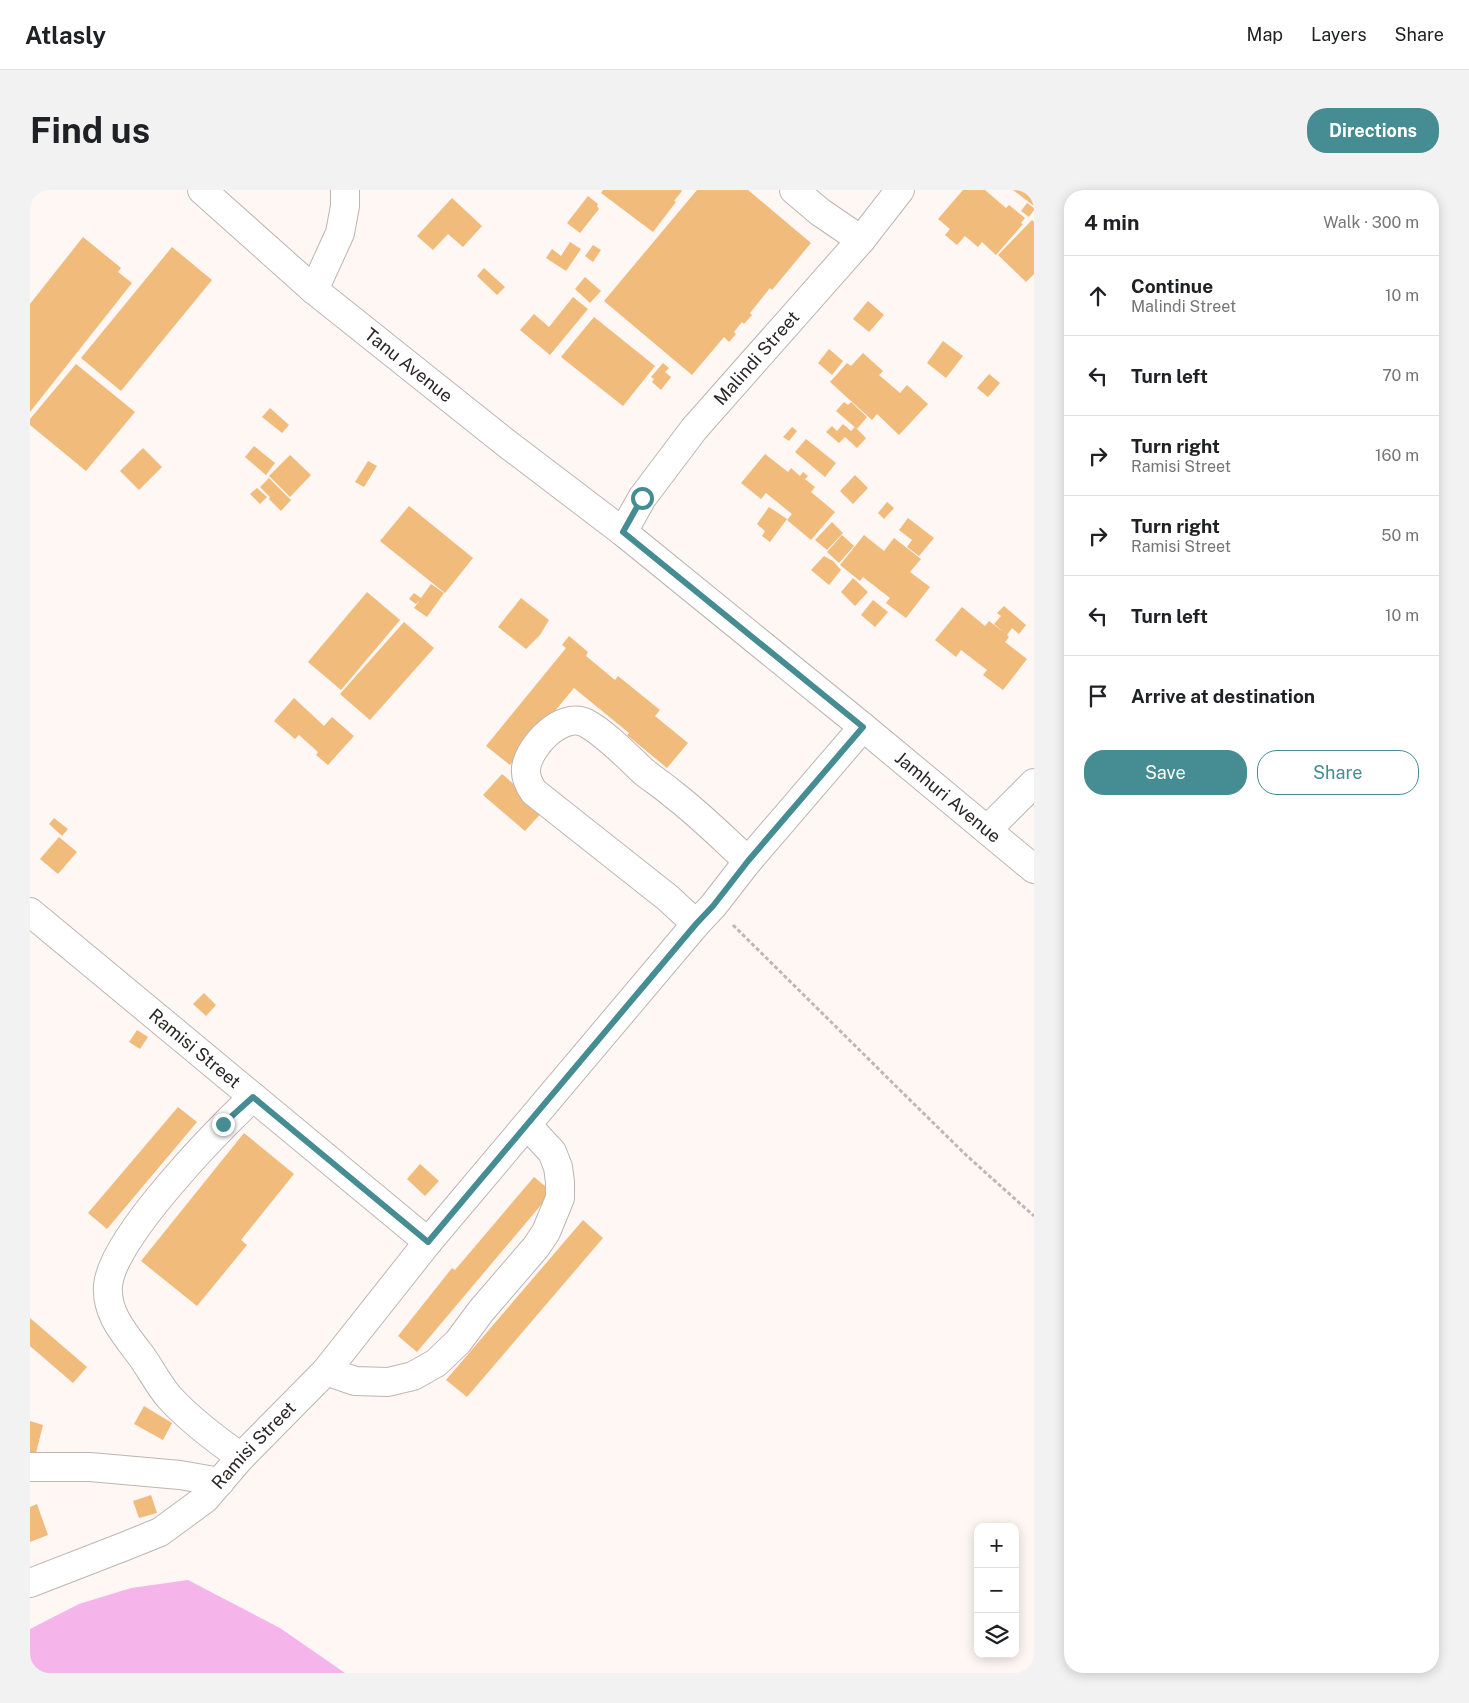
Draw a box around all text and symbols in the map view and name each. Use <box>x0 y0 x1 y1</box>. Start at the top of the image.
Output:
text: Atlasly <box>25 21 106 49</box>
text: Map <box>1247 24 1283 45</box>
text: Layers <box>1311 24 1367 45</box>
text: Share <box>1395 24 1444 45</box>
button: Directions <box>1307 108 1439 153</box>
text: Find us <box>30 110 150 151</box>
text: 4 min <box>1084 210 1139 235</box>
text: Walk · 300 m <box>1323 213 1419 232</box>
text: Continue <box>1131 275 1213 297</box>
icon: ahead <box>1084 282 1112 310</box>
text: 10 m <box>1385 286 1419 305</box>
text: Malindi Street <box>1131 297 1236 316</box>
street label: Malindi Street <box>709 306 803 409</box>
street label: Tanu Avenue <box>361 323 457 406</box>
icon: left <box>1084 362 1112 390</box>
text: Turn left <box>1131 365 1208 387</box>
text: 70 m <box>1382 366 1419 385</box>
text: Turn right <box>1131 435 1220 457</box>
icon: right <box>1084 442 1112 470</box>
text: 160 m <box>1375 446 1419 465</box>
text: Ramisi Street <box>1131 457 1231 476</box>
route start <box>631 487 654 510</box>
text: Turn right <box>1131 515 1220 537</box>
icon: right <box>1084 522 1112 550</box>
text: 50 m <box>1381 526 1419 545</box>
text: Ramisi Street <box>1131 537 1231 556</box>
icon: left <box>1084 602 1112 630</box>
text: Turn left <box>1131 605 1208 627</box>
text: 10 m <box>1385 606 1419 625</box>
icon: arrive <box>1084 682 1112 710</box>
text: Arrive at destination <box>1131 685 1315 707</box>
street label: Jamhuri Avenue <box>891 747 1005 847</box>
button: Save <box>1084 750 1247 795</box>
button: Share <box>1257 750 1419 795</box>
street label: Ramisi Street <box>145 1004 245 1092</box>
route end <box>212 1113 235 1136</box>
street label: Ramisi Street <box>207 1397 300 1493</box>
map controls <box>974 1523 1019 1658</box>
button: + <box>974 1523 1019 1568</box>
button: − <box>974 1568 1019 1613</box>
button: layers <box>974 1613 1019 1658</box>

